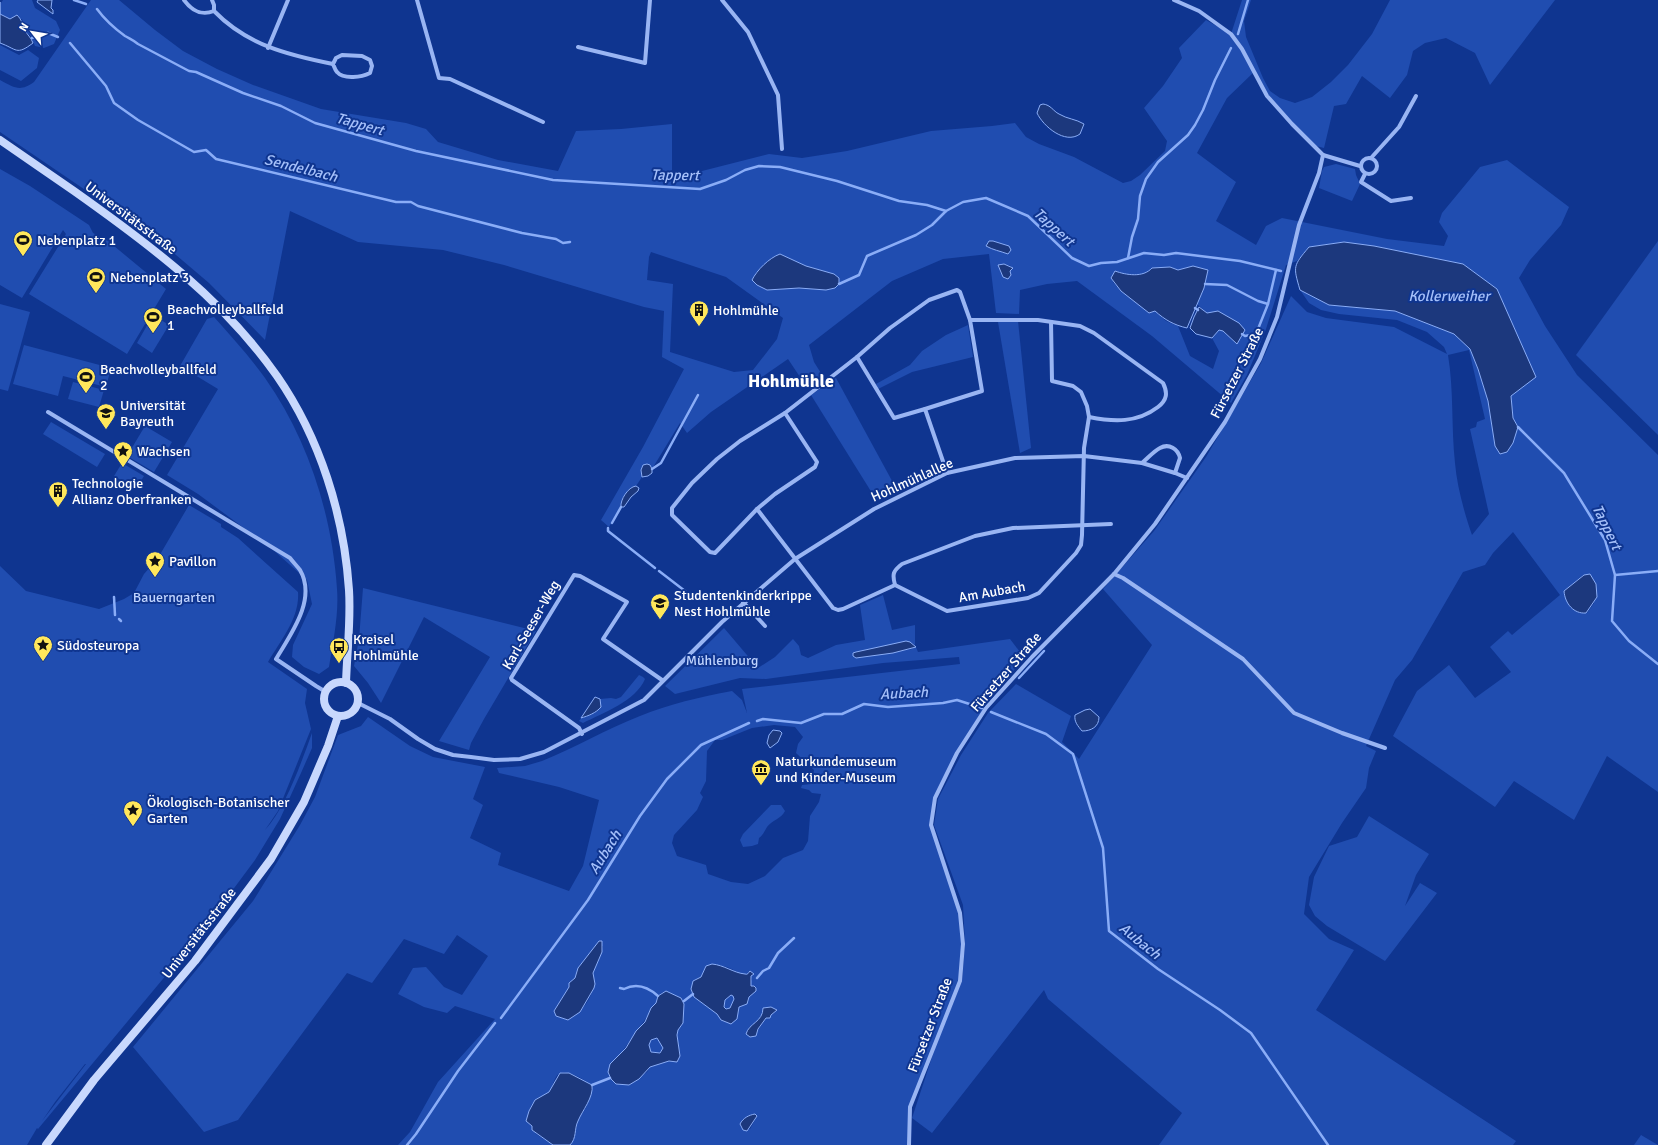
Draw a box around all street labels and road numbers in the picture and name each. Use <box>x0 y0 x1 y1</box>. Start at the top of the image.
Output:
street label: Universitätsstraße <box>82 178 180 258</box>
street label: Fürsetzer Straße <box>1207 325 1267 421</box>
street label: Hohlmühlallee <box>868 454 956 506</box>
street label: Karl-Seeser-Weg <box>499 577 563 673</box>
street label: Am Aubach <box>957 578 1027 606</box>
street label: Fürsetzer Straße <box>967 629 1045 715</box>
street label: Universitätsstraße <box>158 884 240 982</box>
street label: Fürsetzer Straße <box>904 975 956 1075</box>

